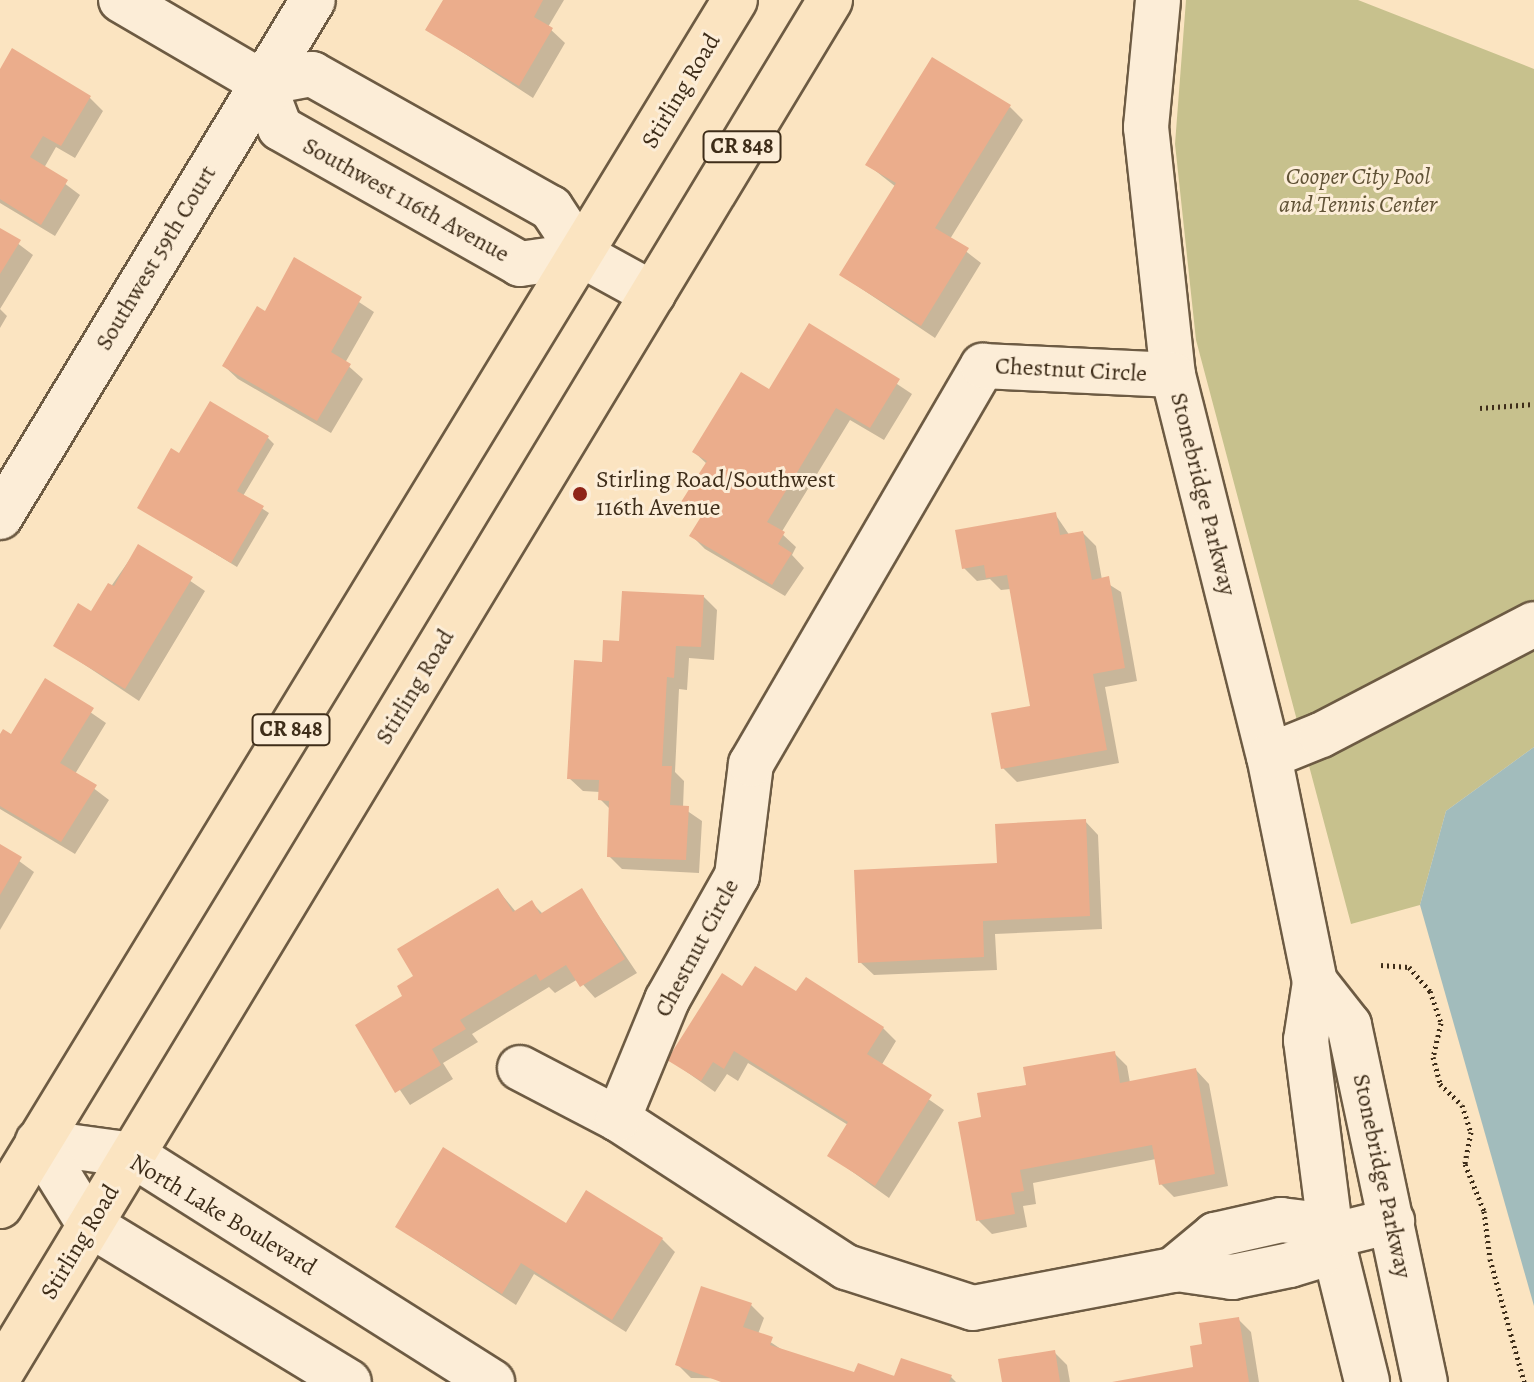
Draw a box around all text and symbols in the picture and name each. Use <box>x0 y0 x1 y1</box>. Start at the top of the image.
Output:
street label: Stirling Road <box>635 28 727 154</box>
road number: CR 848 <box>702 129 782 165</box>
street label: Southwest 116th Avenue <box>298 131 514 269</box>
street label: Southwest 59th Court <box>89 160 223 356</box>
park label: Cooper City Pool and Tennis Center <box>1279 163 1437 219</box>
street label: Chestnut Circle <box>994 352 1148 388</box>
street label: Stonebridge Parkway <box>1164 390 1242 598</box>
place label: Stirling Road/Southwest 116th Avenue <box>596 466 835 522</box>
marker: Stirling Road/Southwest 116th Avenue <box>571 485 589 503</box>
street label: Stirling Road <box>369 624 461 750</box>
road number: CR 848 <box>251 712 331 748</box>
street label: Chestnut Circle <box>649 874 745 1022</box>
street label: Stonebridge Parkway <box>1346 1071 1418 1281</box>
street label: North Lake Boulevard <box>124 1148 322 1282</box>
street label: Stirling Road <box>34 1179 126 1305</box>

